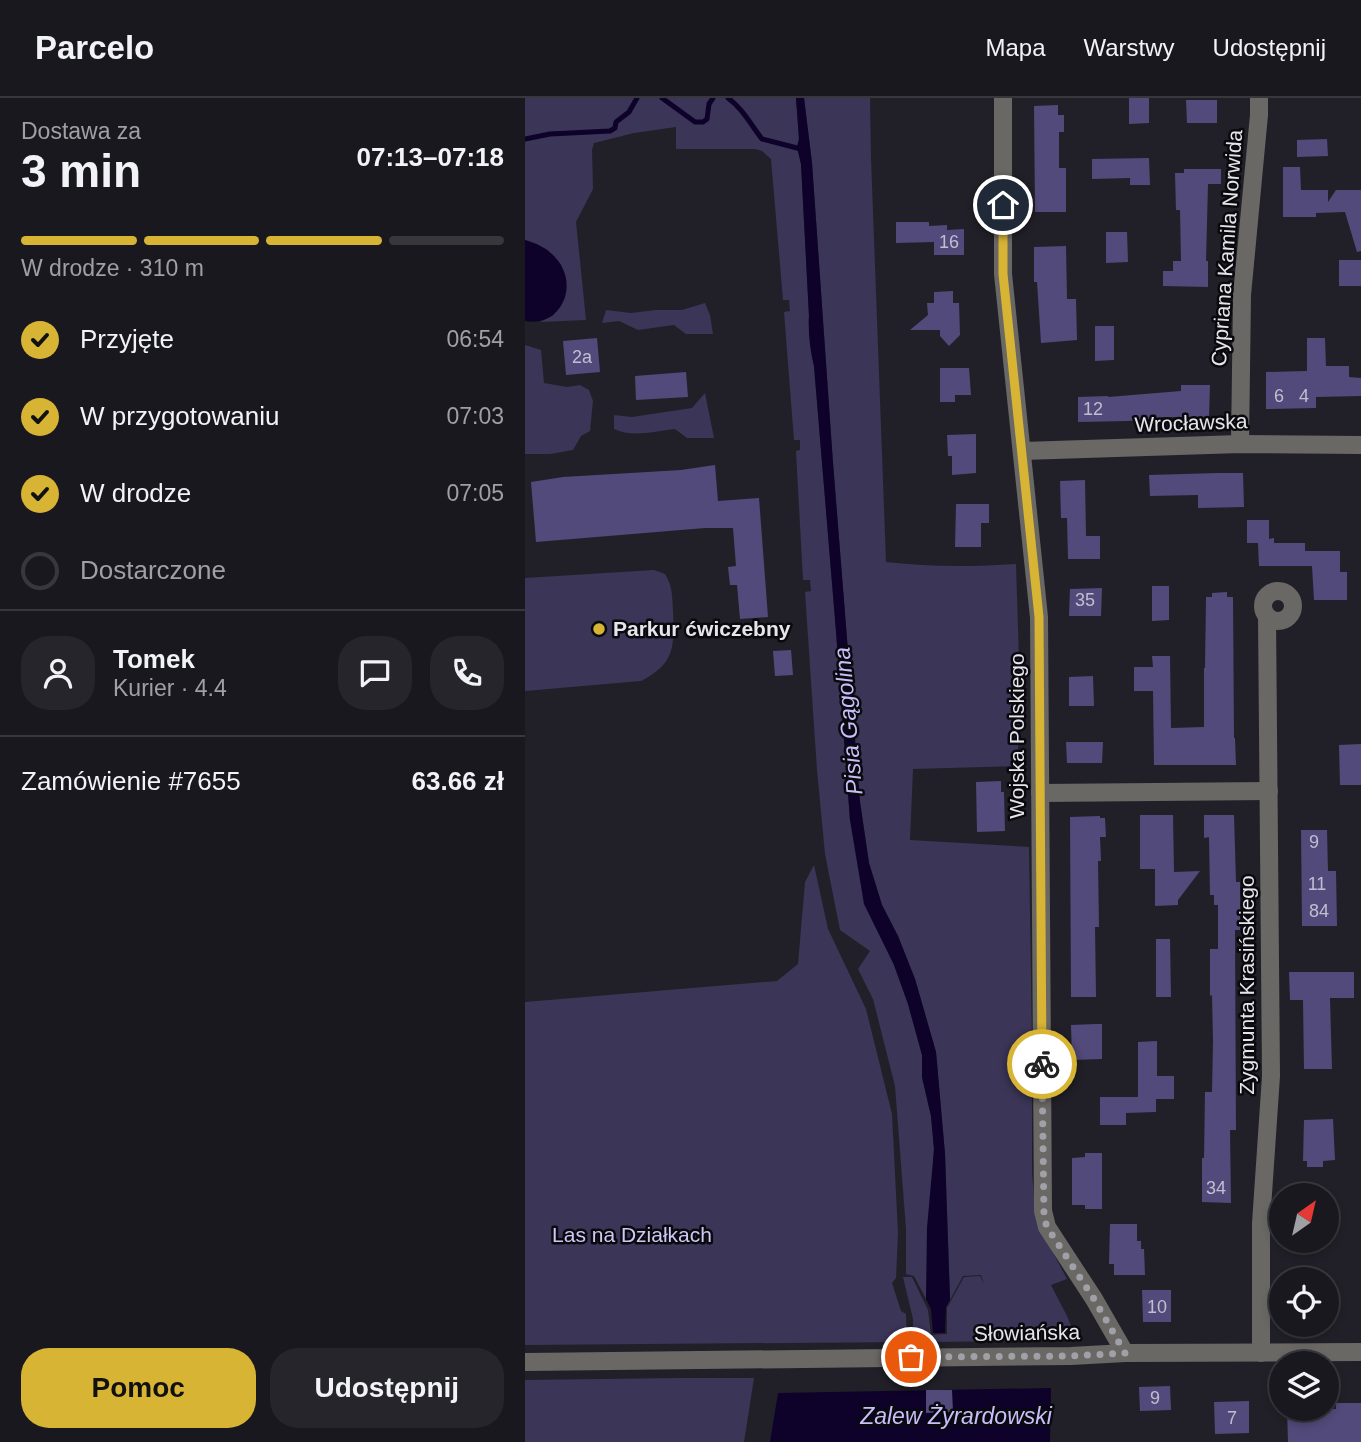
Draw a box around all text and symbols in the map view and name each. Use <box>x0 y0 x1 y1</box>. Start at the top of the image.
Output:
text: Parcelo <box>35 29 154 66</box>
text: Mapa <box>985 34 1045 61</box>
text: Warstwy <box>1083 34 1175 61</box>
text: Udostępnij <box>1213 34 1326 61</box>
text: Dostawa za <box>21 118 141 144</box>
street label: Cypriana Kamila Norwida <box>1207 129 1246 367</box>
text: 07:13–07:18 <box>357 142 504 172</box>
text: 3 min <box>21 145 141 197</box>
pin <box>973 175 1033 235</box>
icon: home <box>984 186 1022 224</box>
house number: 16 <box>939 232 959 252</box>
text: W drodze · 310 m <box>21 255 204 281</box>
icon: check <box>21 321 59 359</box>
text: Przyjęte <box>80 324 174 354</box>
text: 06:54 <box>446 326 504 352</box>
house number: 2a <box>572 347 593 367</box>
house number: 6 <box>1274 386 1284 406</box>
house number: 4 <box>1299 386 1309 406</box>
icon: check <box>21 398 59 436</box>
house number: 12 <box>1083 399 1103 419</box>
text: W przygotowaniu <box>80 401 279 431</box>
text: 07:03 <box>446 403 504 429</box>
street label: Wrocławska <box>1134 409 1248 436</box>
icon: check <box>21 475 59 513</box>
text: W drodze <box>80 478 191 508</box>
text: 07:05 <box>446 480 504 506</box>
text: Dostarczone <box>80 555 226 585</box>
house number: 35 <box>1075 590 1095 610</box>
place label: Parkur ćwiczebny <box>613 617 791 640</box>
marker: Parkur ćwiczebny <box>591 621 607 637</box>
button: person <box>21 636 95 710</box>
button: chat <box>338 636 412 710</box>
button: phone <box>430 636 504 710</box>
text: Tomek <box>113 644 195 674</box>
water label: Pisia Gągolina <box>829 646 867 796</box>
street label: Wojska Polskiego <box>1005 653 1028 819</box>
text: Kurier · 4.4 <box>113 675 227 701</box>
text: Zamówienie #7655 <box>21 766 241 796</box>
text: 63.66 zł <box>411 766 504 796</box>
house number: 9 <box>1309 832 1319 852</box>
house number: 11 <box>1308 874 1326 894</box>
street label: Zygmunta Krasińskiego <box>1235 875 1258 1095</box>
house number: 84 <box>1309 901 1329 921</box>
courier <box>1007 1029 1077 1099</box>
icon: bike <box>1023 1045 1061 1083</box>
house number: 34 <box>1206 1178 1226 1198</box>
north arrow <box>1269 1183 1339 1253</box>
map controls <box>1269 1183 1339 1421</box>
park label: Las na Działkach <box>552 1223 712 1246</box>
button: locate <box>1269 1267 1339 1337</box>
house number: 10 <box>1147 1297 1167 1317</box>
street label: Słowiańska <box>974 1320 1081 1345</box>
pin <box>881 1327 941 1387</box>
icon: bag <box>892 1338 930 1376</box>
button: Pomoc <box>21 1348 256 1428</box>
button: Udostępnij <box>270 1348 504 1428</box>
button: layers <box>1269 1351 1339 1421</box>
house number: 9 <box>1150 1388 1160 1408</box>
water label: Zalew Żyrardowski <box>859 1403 1053 1429</box>
house number: 7 <box>1227 1408 1237 1428</box>

